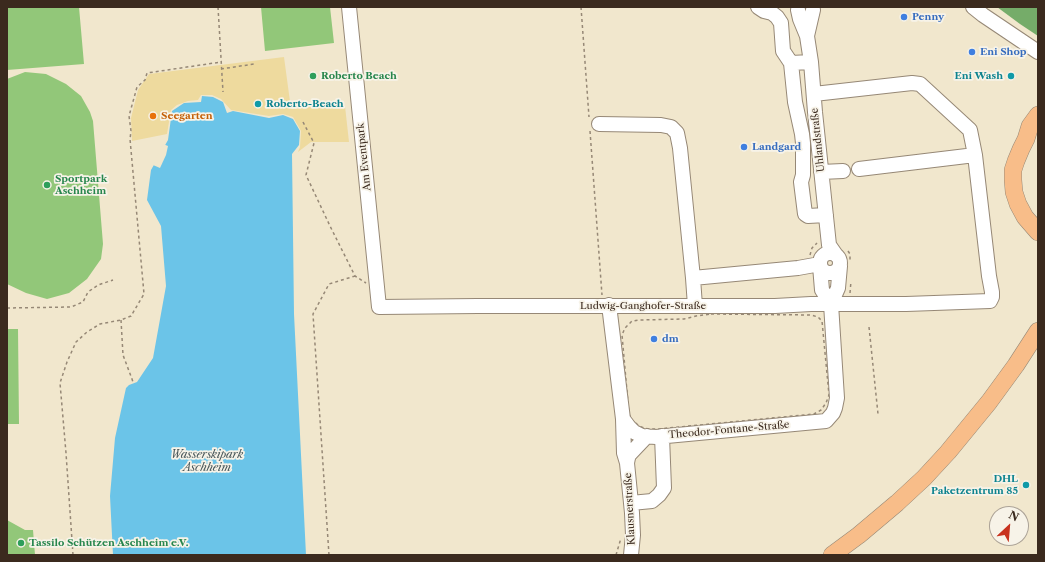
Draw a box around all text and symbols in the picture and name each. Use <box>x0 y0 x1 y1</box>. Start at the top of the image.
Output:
place label: Penny <box>912 11 944 23</box>
marker: Penny <box>899 12 909 22</box>
place label: Eni Shop <box>980 46 1026 58</box>
marker: Eni Shop <box>967 47 977 57</box>
place label: Roberto Beach <box>321 70 397 82</box>
place label: Eni Wash <box>954 70 1003 82</box>
marker: Roberto Beach <box>308 71 318 81</box>
marker: Eni Wash <box>1006 71 1016 81</box>
place label: Roberto-Beach <box>266 98 344 110</box>
marker: Roberto-Beach <box>253 99 263 109</box>
street label: Uhlandstraße <box>809 107 827 173</box>
place label: Seegarten <box>161 110 213 122</box>
marker: Seegarten <box>148 111 158 121</box>
street label: Am Eventpark <box>354 122 374 192</box>
place label: Landgard <box>752 141 801 153</box>
marker: Landgard <box>739 142 749 152</box>
place label: Sportpark Aschheim <box>55 173 107 196</box>
marker: Sportpark Aschheim <box>42 180 52 190</box>
street label: Ludwig-Ganghofer-Straße <box>580 300 706 312</box>
place label: dm <box>662 333 679 345</box>
marker: dm <box>649 334 659 344</box>
street label: Theodor-Fontane-Straße <box>668 419 790 441</box>
water label: Wasserskipark Aschheim <box>171 448 243 474</box>
street label: Klausnerstraße <box>622 473 638 545</box>
place label: DHL Paketzentrum 85 <box>931 473 1018 496</box>
marker: DHL Paketzentrum 85 <box>1021 480 1031 490</box>
north arrow <box>989 506 1029 546</box>
text: N <box>1006 508 1021 525</box>
place label: Tassilo Schützen Aschheim e.V. <box>29 537 189 549</box>
marker: Tassilo Schützen Aschheim e.V. <box>16 538 26 548</box>

